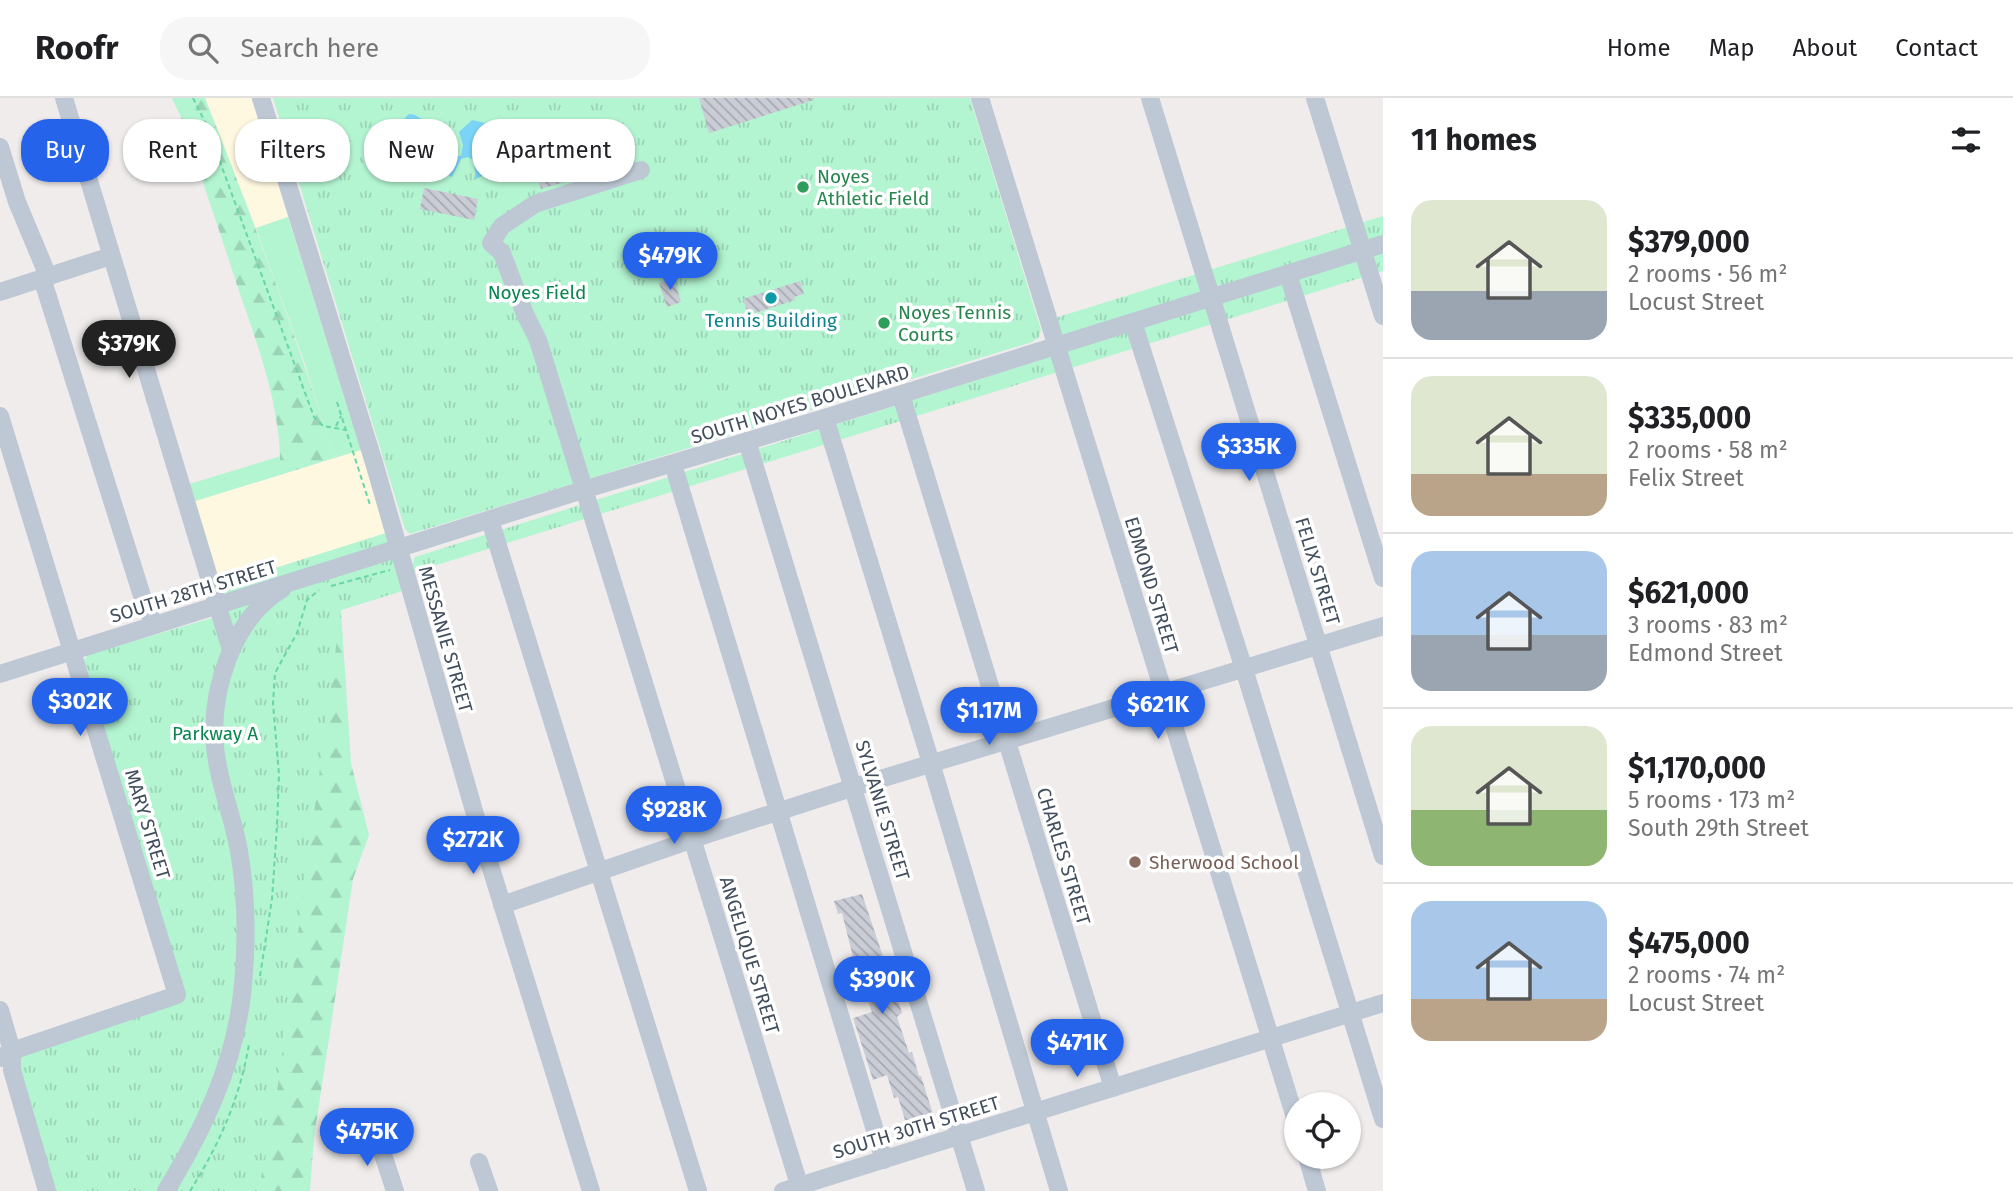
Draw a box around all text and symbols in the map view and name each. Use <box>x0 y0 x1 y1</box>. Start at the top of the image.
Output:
search box <box>160 17 650 80</box>
text: Roofr <box>35 28 118 68</box>
icon: search <box>184 29 222 67</box>
text: Search here <box>240 33 379 64</box>
text: Home <box>1607 34 1671 62</box>
text: Map <box>1709 34 1755 62</box>
text: About <box>1793 34 1857 62</box>
text: Contact <box>1895 34 1978 62</box>
chip: Buy <box>21 119 109 182</box>
chip: Rent <box>123 119 221 182</box>
chip: Filters <box>235 119 350 182</box>
chip: New <box>364 119 458 182</box>
chip: Apartment <box>472 119 635 182</box>
icon: filters <box>1947 121 1985 159</box>
text: 11 homes <box>1411 122 1537 158</box>
place label: Noyes Athletic Field <box>817 165 929 210</box>
marker: Noyes Athletic Field <box>795 179 811 195</box>
text: $379,000 <box>1628 224 1750 260</box>
icon: home <box>1467 228 1551 312</box>
pin: $479K <box>621 232 719 292</box>
text: $479K <box>639 241 701 269</box>
text: 2 rooms · 56 m² <box>1628 260 1787 288</box>
park label: Noyes Field <box>488 281 586 304</box>
text: Locust Street <box>1628 288 1764 316</box>
marker: Tennis Building <box>763 290 779 306</box>
place label: Noyes Tennis Courts <box>898 301 1011 346</box>
place label: Tennis Building <box>705 309 837 332</box>
marker: Noyes Tennis Courts <box>876 315 892 331</box>
pin: $379K <box>80 320 178 380</box>
text: $379K <box>98 329 160 357</box>
street label: SOUTH NOYES BOULEVARD <box>688 360 912 449</box>
text: $335,000 <box>1628 400 1751 436</box>
icon: home <box>1467 404 1551 488</box>
pin: $335K <box>1200 424 1298 483</box>
text: $335K <box>1217 432 1281 460</box>
text: 2 rooms · 58 m² <box>1628 436 1788 464</box>
text: Felix Street <box>1628 464 1744 492</box>
street label: EDMOND STREET <box>1120 514 1183 656</box>
street label: FELIX STREET <box>1290 515 1345 628</box>
street label: SOUTH 28TH STREET <box>107 555 279 628</box>
street label: MESSANIE STREET <box>414 563 477 715</box>
text: $621,000 <box>1628 575 1749 611</box>
icon: home <box>1467 579 1551 663</box>
text: 3 rooms · 83 m² <box>1628 611 1788 639</box>
text: Edmond Street <box>1628 639 1782 667</box>
pin: $302K <box>31 678 129 738</box>
pin: $621K <box>1109 682 1207 741</box>
text: $302K <box>48 687 112 715</box>
pin: $1.17M <box>932 688 1046 747</box>
text: $621K <box>1127 690 1189 718</box>
text: $1.17M <box>956 696 1022 724</box>
park label: Parkway A <box>172 722 258 745</box>
street label: SYLVANIE STREET <box>850 738 915 883</box>
text: $1,170,000 <box>1628 750 1766 786</box>
icon: home <box>1467 754 1551 838</box>
street label: MARY STREET <box>120 766 175 882</box>
street label: CHARLES STREET <box>1032 785 1095 928</box>
pin: $928K <box>625 786 723 846</box>
text: 5 rooms · 173 m² <box>1628 786 1795 814</box>
text: $928K <box>642 795 706 823</box>
text: South 29th Street <box>1628 814 1809 842</box>
pin: $272K <box>424 816 522 876</box>
text: $272K <box>442 825 504 853</box>
place label: Sherwood School <box>1149 851 1299 874</box>
marker: Sherwood School <box>1127 854 1143 870</box>
street label: ANGELIQUE STREET <box>715 874 784 1037</box>
text: $475,000 <box>1628 925 1750 961</box>
icon: home <box>1467 929 1551 1013</box>
pin: $390K <box>833 956 931 1016</box>
text: 2 rooms · 74 m² <box>1628 961 1785 989</box>
text: $390K <box>849 965 915 993</box>
text: Locust Street <box>1628 989 1764 1017</box>
pin: $471K <box>1028 1020 1126 1079</box>
text: $471K <box>1047 1028 1107 1056</box>
street label: SOUTH 30TH STREET <box>830 1091 1002 1164</box>
map controls <box>1284 1092 1361 1169</box>
button: locate <box>1284 1092 1361 1169</box>
pin: $475K <box>318 1108 416 1168</box>
text: $475K <box>336 1117 398 1145</box>

